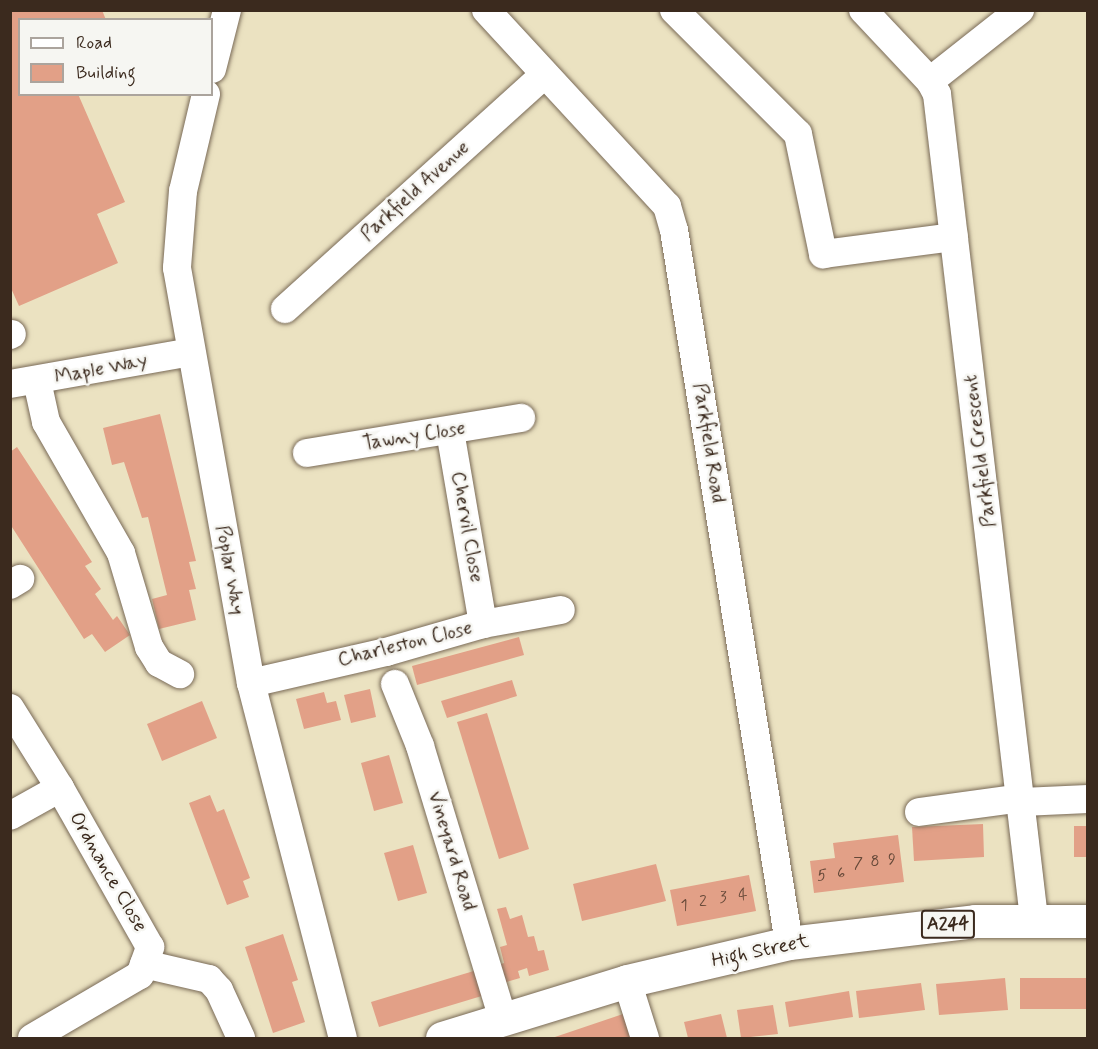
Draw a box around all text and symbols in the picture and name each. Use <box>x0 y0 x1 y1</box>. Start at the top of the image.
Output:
legend <box>18 18 213 96</box>
text: Road <box>76 31 112 55</box>
text: Building <box>76 61 136 85</box>
street label: Parkfield Avenue <box>354 134 476 248</box>
street label: Maple Way <box>53 348 149 390</box>
street label: Parkfield Crescent <box>959 372 1001 530</box>
street label: Parkfield Road <box>688 382 730 504</box>
street label: Tawny Close <box>359 416 469 456</box>
street label: Chervil Close <box>445 469 489 585</box>
street label: Poplar Way <box>210 522 250 618</box>
street label: Charleston Close <box>334 615 476 673</box>
street label: Vineyard Road <box>423 789 481 913</box>
street label: Ordnance Close <box>64 808 152 936</box>
house number: 9 <box>888 850 896 870</box>
house number: 8 <box>870 852 880 872</box>
house number: 7 <box>853 854 863 874</box>
house number: 6 <box>837 864 845 884</box>
house number: 5 <box>817 866 827 886</box>
house number: 4 <box>738 885 748 905</box>
house number: 3 <box>719 888 727 908</box>
house number: 2 <box>699 892 707 912</box>
house number: 1 <box>680 896 688 916</box>
road number: A244 <box>920 909 976 939</box>
street label: High Street <box>709 929 811 973</box>

